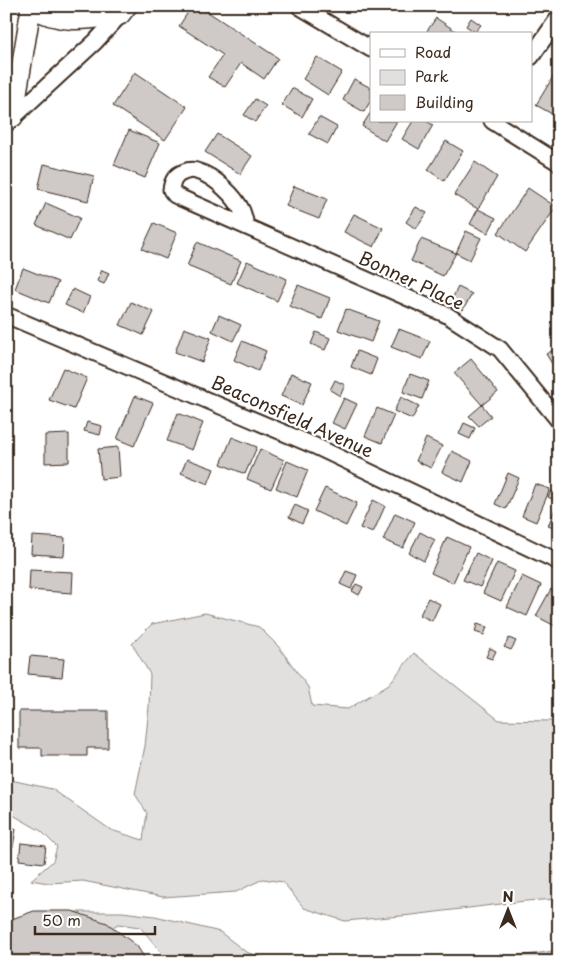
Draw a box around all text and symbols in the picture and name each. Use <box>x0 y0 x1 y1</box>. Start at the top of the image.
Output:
legend <box>370 32 532 122</box>
text: Road <box>415 40 451 63</box>
text: Park <box>415 64 449 87</box>
text: Building <box>415 90 474 113</box>
street label: Bonner Place <box>355 244 468 316</box>
street label: Beaconsfield Avenue <box>207 368 378 464</box>
north arrow <box>482 886 532 936</box>
text: N <box>502 886 514 907</box>
scale bar <box>35 903 155 935</box>
text: 50 m <box>42 908 81 931</box>

